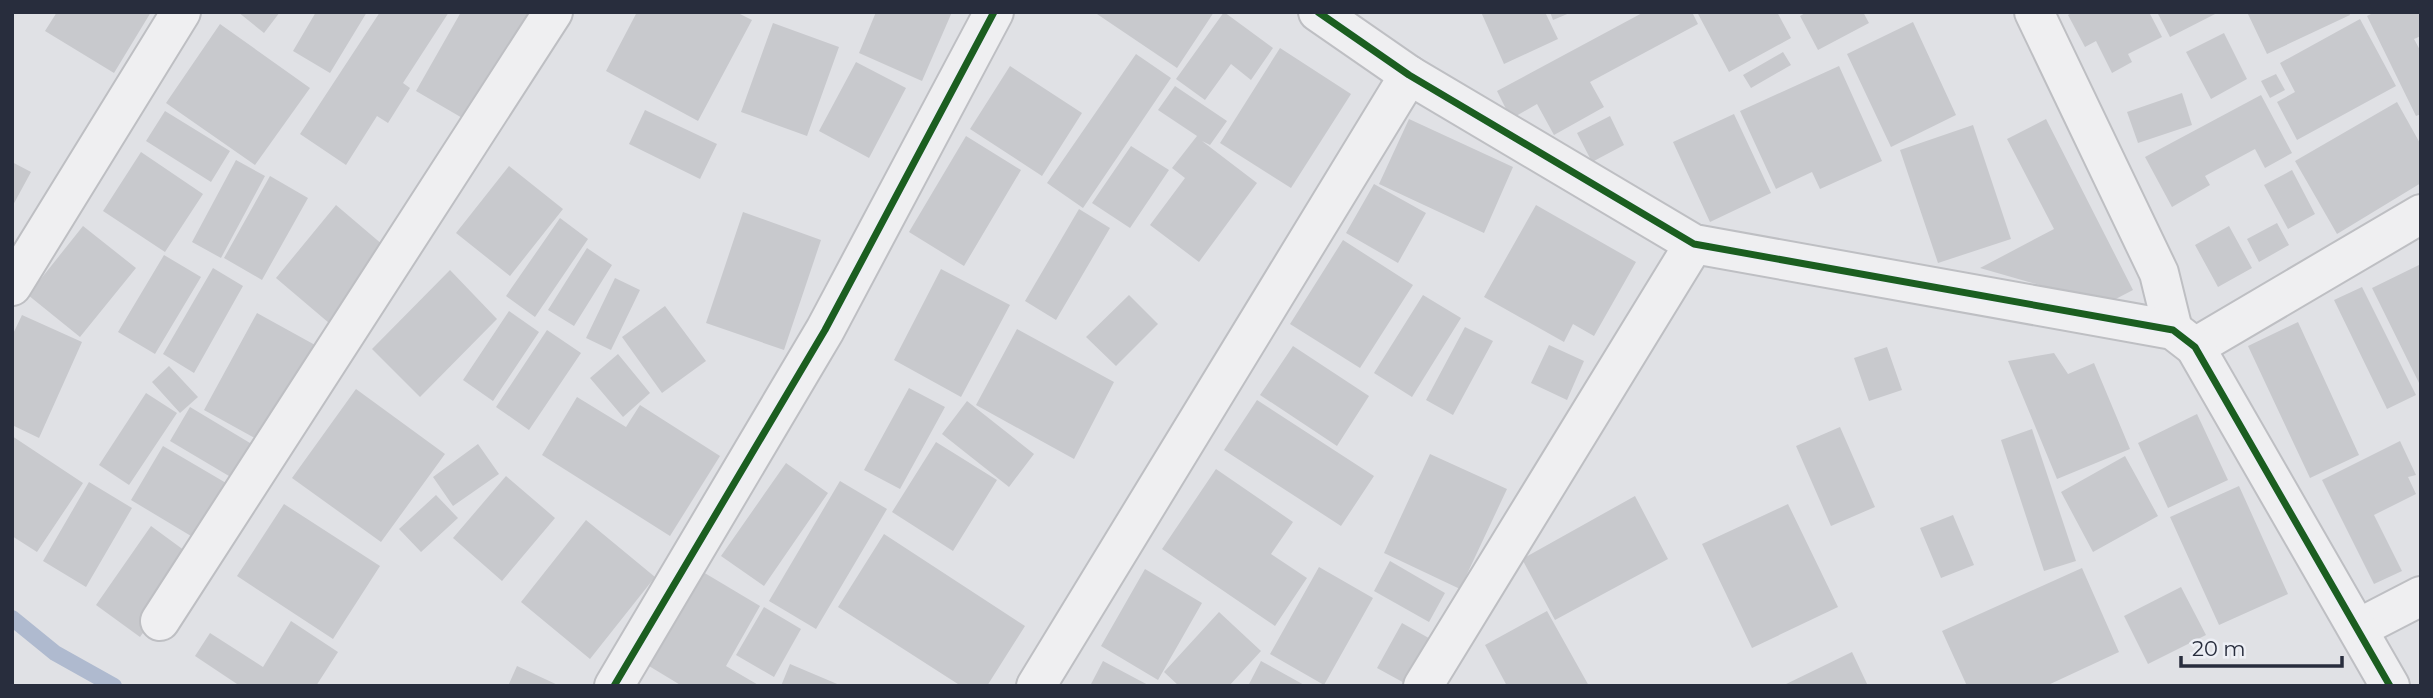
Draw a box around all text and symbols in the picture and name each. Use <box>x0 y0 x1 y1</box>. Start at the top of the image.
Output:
scale bar <box>2181 624 2342 668</box>
text: 20 m <box>2192 636 2246 661</box>

